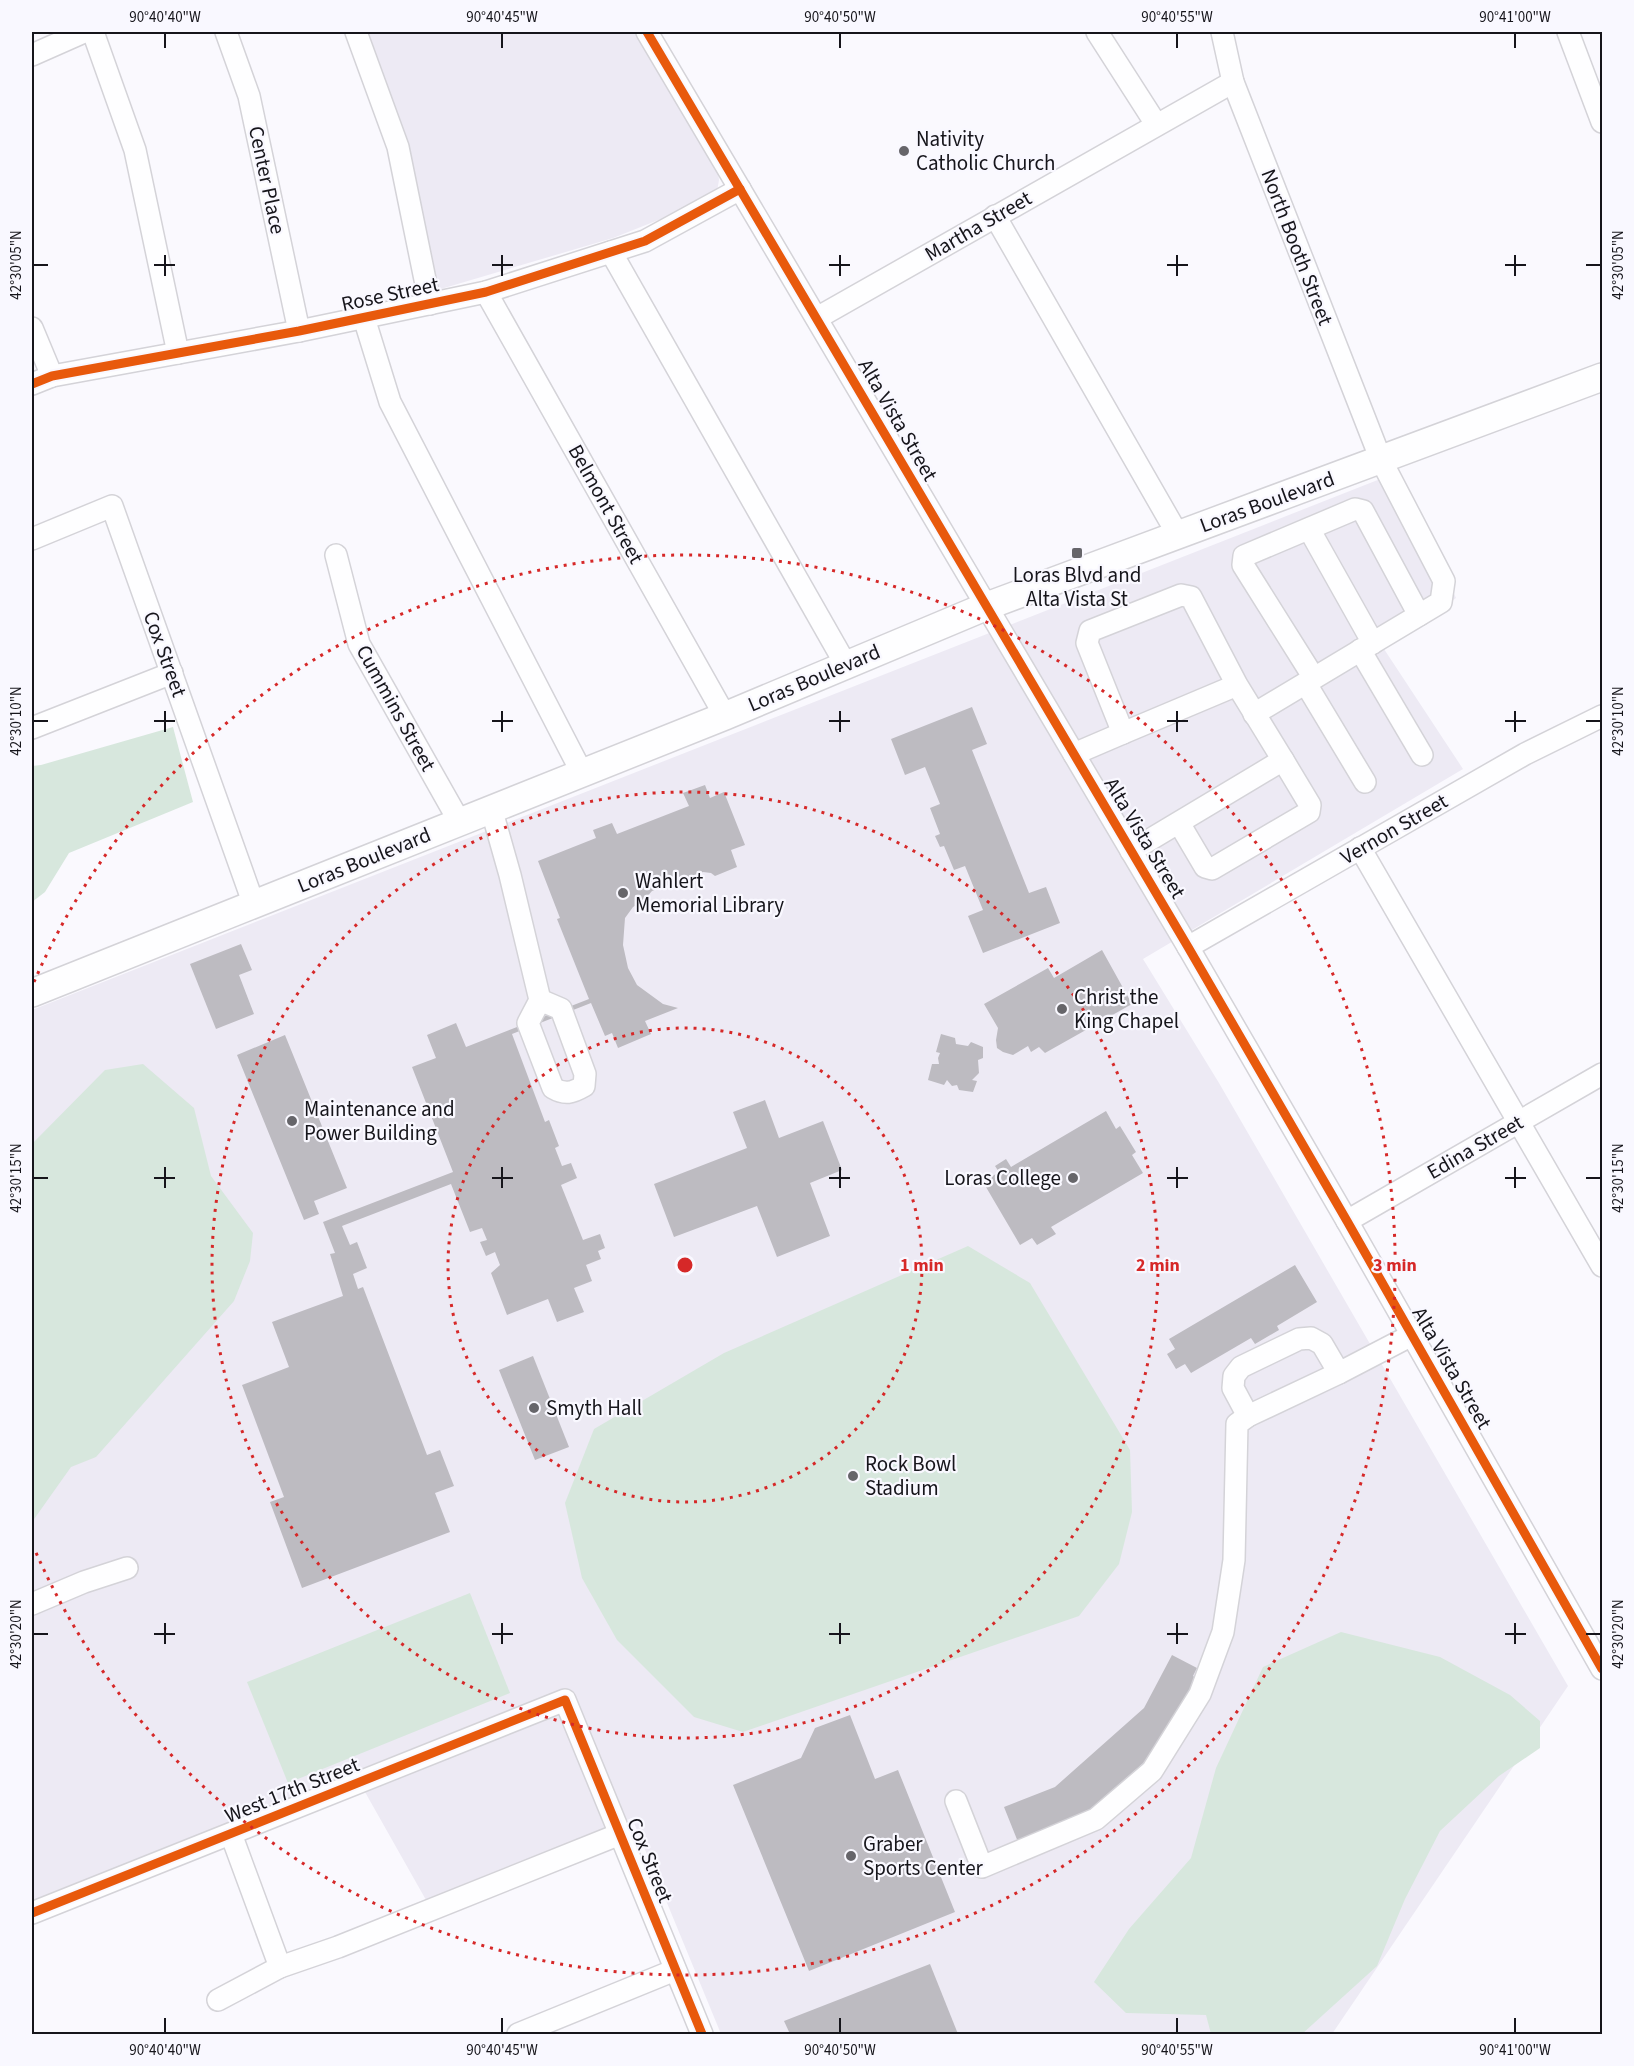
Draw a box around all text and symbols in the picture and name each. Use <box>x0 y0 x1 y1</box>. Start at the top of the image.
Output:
text: 90°40'40"W <box>129 7 201 28</box>
text: 90°40'45"W <box>466 7 538 28</box>
text: 90°40'50"W <box>804 7 876 28</box>
text: 90°40'55"W <box>1141 7 1213 28</box>
text: 90°41'00"W <box>1479 7 1551 28</box>
street label: Center Place <box>241 123 293 237</box>
place label: Nativity Catholic Church <box>916 124 1055 178</box>
marker: Nativity Catholic Church <box>897 144 911 158</box>
street label: North Booth Street <box>1253 165 1341 329</box>
street label: Martha Street <box>919 183 1037 269</box>
text: 42°30'05"N <box>6 230 27 300</box>
text: 42°30'05"N <box>1608 230 1629 300</box>
street label: Rose Street <box>338 269 442 319</box>
street label: Alta Vista Street <box>851 353 945 487</box>
street label: Belmont Street <box>561 439 651 569</box>
street label: Loras Boulevard <box>1195 464 1339 540</box>
marker: Loras Blvd and Alta Vista St <box>1070 546 1084 560</box>
place label: Loras Blvd and Alta Vista St <box>1013 560 1141 614</box>
street label: Cox Street <box>136 607 194 701</box>
street label: Loras Boulevard <box>743 637 885 719</box>
street label: Cummins Street <box>349 639 443 777</box>
text: 42°30'10"N <box>6 686 27 756</box>
text: 42°30'10"N <box>1608 686 1629 756</box>
street label: Alta Vista Street <box>1097 772 1193 904</box>
street label: Vernon Street <box>1335 786 1453 872</box>
street label: Loras Boulevard <box>293 820 435 900</box>
place label: Wahlert Memorial Library <box>635 866 784 920</box>
marker: Wahlert Memorial Library <box>616 886 630 900</box>
place label: Christ the King Chapel <box>1074 982 1179 1036</box>
marker: Christ the King Chapel <box>1055 1002 1069 1016</box>
place label: Maintenance and Power Building <box>304 1094 455 1148</box>
street label: Edina Street <box>1421 1107 1529 1187</box>
marker: Maintenance and Power Building <box>285 1114 299 1128</box>
text: 42°30'15"N <box>6 1143 27 1213</box>
text: 42°30'15"N <box>1608 1143 1629 1213</box>
place label: Loras College <box>944 1163 1061 1193</box>
marker: Loras College <box>1066 1171 1080 1185</box>
text: 1 min <box>900 1253 944 1278</box>
text: 2 min <box>1136 1253 1180 1278</box>
text: 3 min <box>1373 1253 1417 1278</box>
centre of rings <box>675 1255 695 1275</box>
street label: Alta Vista Street <box>1405 1301 1499 1435</box>
place label: Smyth Hall <box>546 1393 642 1423</box>
marker: Smyth Hall <box>527 1401 541 1415</box>
place label: Rock Bowl Stadium <box>865 1449 956 1503</box>
marker: Rock Bowl Stadium <box>846 1469 860 1483</box>
text: 42°30'20"N <box>6 1599 27 1669</box>
text: 42°30'20"N <box>1608 1599 1629 1669</box>
street label: West 17th Street <box>220 1749 364 1831</box>
street label: Cox Street <box>619 1813 681 1907</box>
place label: Graber Sports Center <box>863 1829 984 1883</box>
marker: Graber Sports Center <box>844 1849 858 1863</box>
text: 90°40'40"W <box>129 2040 201 2061</box>
text: 90°40'45"W <box>466 2040 538 2061</box>
text: 90°40'50"W <box>804 2040 876 2061</box>
text: 90°40'55"W <box>1141 2040 1213 2061</box>
text: 90°41'00"W <box>1479 2040 1551 2061</box>

